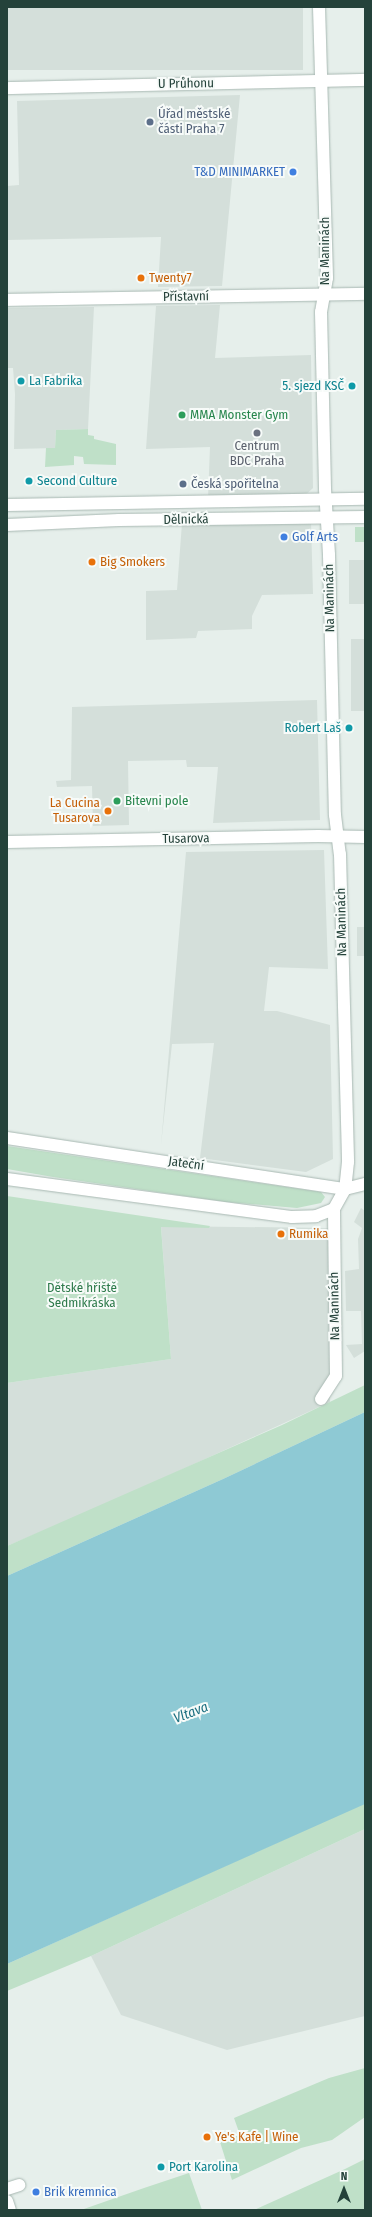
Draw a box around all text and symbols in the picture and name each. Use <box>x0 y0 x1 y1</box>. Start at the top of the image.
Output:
street label: U Průhonu <box>158 76 214 92</box>
place label: Úřad městské části Praha 7 <box>158 107 230 138</box>
marker: Úřad městské části Praha 7 <box>145 117 155 127</box>
place label: T&D MINIMARKET <box>194 164 285 180</box>
marker: T&D MINIMARKET <box>288 167 298 177</box>
street label: Na Maninách <box>317 217 333 285</box>
place label: Twenty7 <box>149 270 192 286</box>
marker: Twenty7 <box>136 273 146 283</box>
street label: Přístavní <box>163 289 209 305</box>
place label: La Fabrika <box>29 373 82 389</box>
marker: La Fabrika <box>16 376 26 386</box>
place label: 5. sjezd KSČ <box>282 378 344 394</box>
marker: 5. sjezd KSČ <box>347 381 357 391</box>
place label: MMA Monster Gym <box>190 407 288 423</box>
marker: MMA Monster Gym <box>177 410 187 420</box>
marker: Centrum BDC Praha <box>252 428 262 438</box>
place label: Centrum BDC Praha <box>230 439 284 470</box>
place label: Second Culture <box>37 473 117 489</box>
marker: Second Culture <box>24 476 34 486</box>
place label: Česká spořitelna <box>191 476 279 492</box>
marker: Česká spořitelna <box>178 479 188 489</box>
street label: Dělnická <box>163 512 209 528</box>
place label: Golf Arts <box>292 529 338 545</box>
marker: Golf Arts <box>279 532 289 542</box>
place label: Big Smokers <box>100 554 165 570</box>
marker: Big Smokers <box>87 557 97 567</box>
street label: Na Maninách <box>322 564 338 632</box>
place label: Robert Laš <box>285 720 341 736</box>
marker: Robert Laš <box>344 723 354 733</box>
place label: Bitevni pole <box>125 793 188 809</box>
place label: La Cucina Tusarova <box>50 796 100 827</box>
marker: Bitevni pole <box>112 796 122 806</box>
marker: La Cucina Tusarova <box>103 806 113 816</box>
street label: Tusarova <box>162 831 210 847</box>
street label: Na Maninách <box>334 888 350 956</box>
street label: Jateční <box>167 1154 205 1174</box>
place label: Rumika <box>289 1226 328 1242</box>
marker: Rumika <box>276 1229 286 1239</box>
street label: Na Maninách <box>327 1272 343 1340</box>
park label: Dětské hřiště Sedmikráska <box>47 1281 117 1312</box>
water label: Vltava <box>171 1699 211 1727</box>
place label: Ye's Kafe | Wine <box>215 2129 299 2145</box>
marker: Ye's Kafe | Wine <box>202 2132 212 2142</box>
place label: Port Karolina <box>169 2159 238 2175</box>
marker: Port Karolina <box>156 2162 166 2172</box>
north arrow <box>324 2169 364 2209</box>
text: N <box>341 2170 347 2183</box>
place label: Brik kremnica <box>44 2184 117 2200</box>
marker: Brik kremnica <box>31 2187 41 2197</box>

